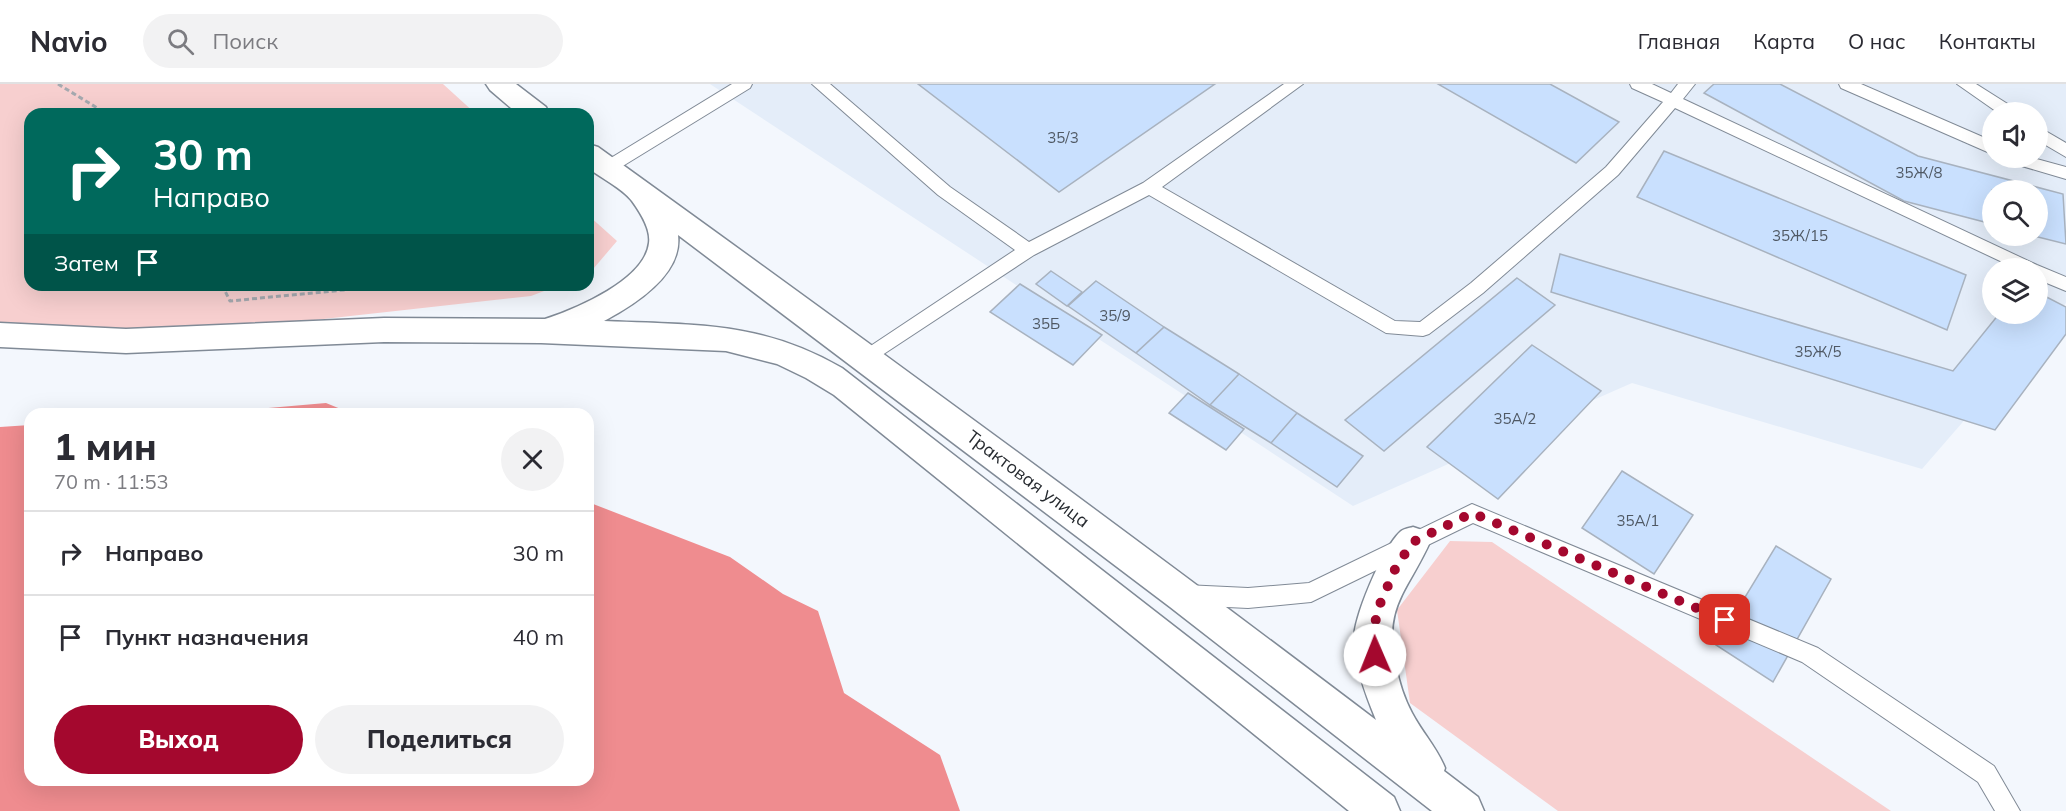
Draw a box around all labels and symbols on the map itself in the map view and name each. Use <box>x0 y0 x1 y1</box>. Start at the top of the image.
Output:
house number: 35/3 <box>1047 128 1079 147</box>
house number: 35Ж/8 <box>1896 163 1942 182</box>
house number: 35Ж/15 <box>1772 226 1828 245</box>
house number: 35/9 <box>1099 306 1131 325</box>
house number: 35Б <box>1032 314 1060 333</box>
house number: 35Ж/5 <box>1795 342 1841 361</box>
house number: 35А/2 <box>1494 409 1536 428</box>
street label: Трактовая улица <box>962 425 1094 532</box>
house number: 35А/1 <box>1617 511 1659 530</box>
pin <box>1699 594 1750 645</box>
position arrow <box>1343 623 1407 687</box>

